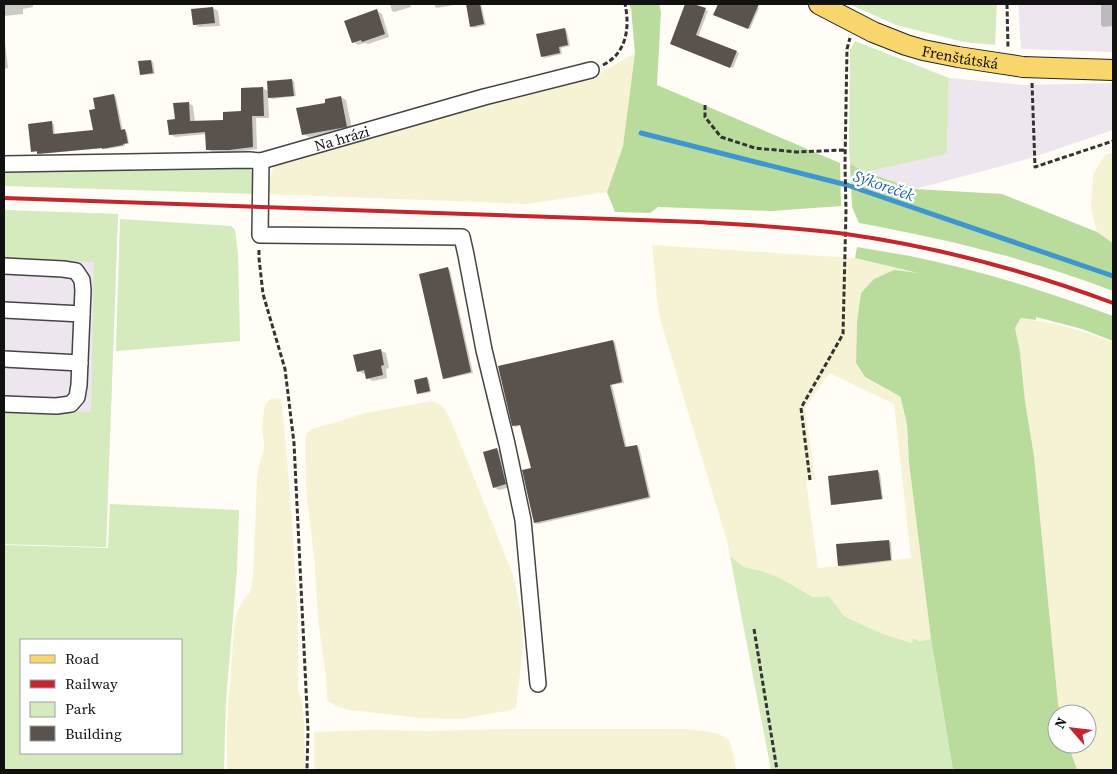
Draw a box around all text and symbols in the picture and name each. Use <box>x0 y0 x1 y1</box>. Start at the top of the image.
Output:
street label: Frenštátská <box>920 40 1001 74</box>
street label: Na hrázi <box>312 120 372 156</box>
water label: Sýkoreček <box>851 164 918 206</box>
legend <box>20 639 182 754</box>
text: Road <box>65 648 99 669</box>
text: Railway <box>65 673 118 694</box>
text: Park <box>65 698 97 719</box>
north arrow <box>1047 704 1097 754</box>
text: N <box>1049 714 1072 732</box>
text: Building <box>65 723 122 744</box>

